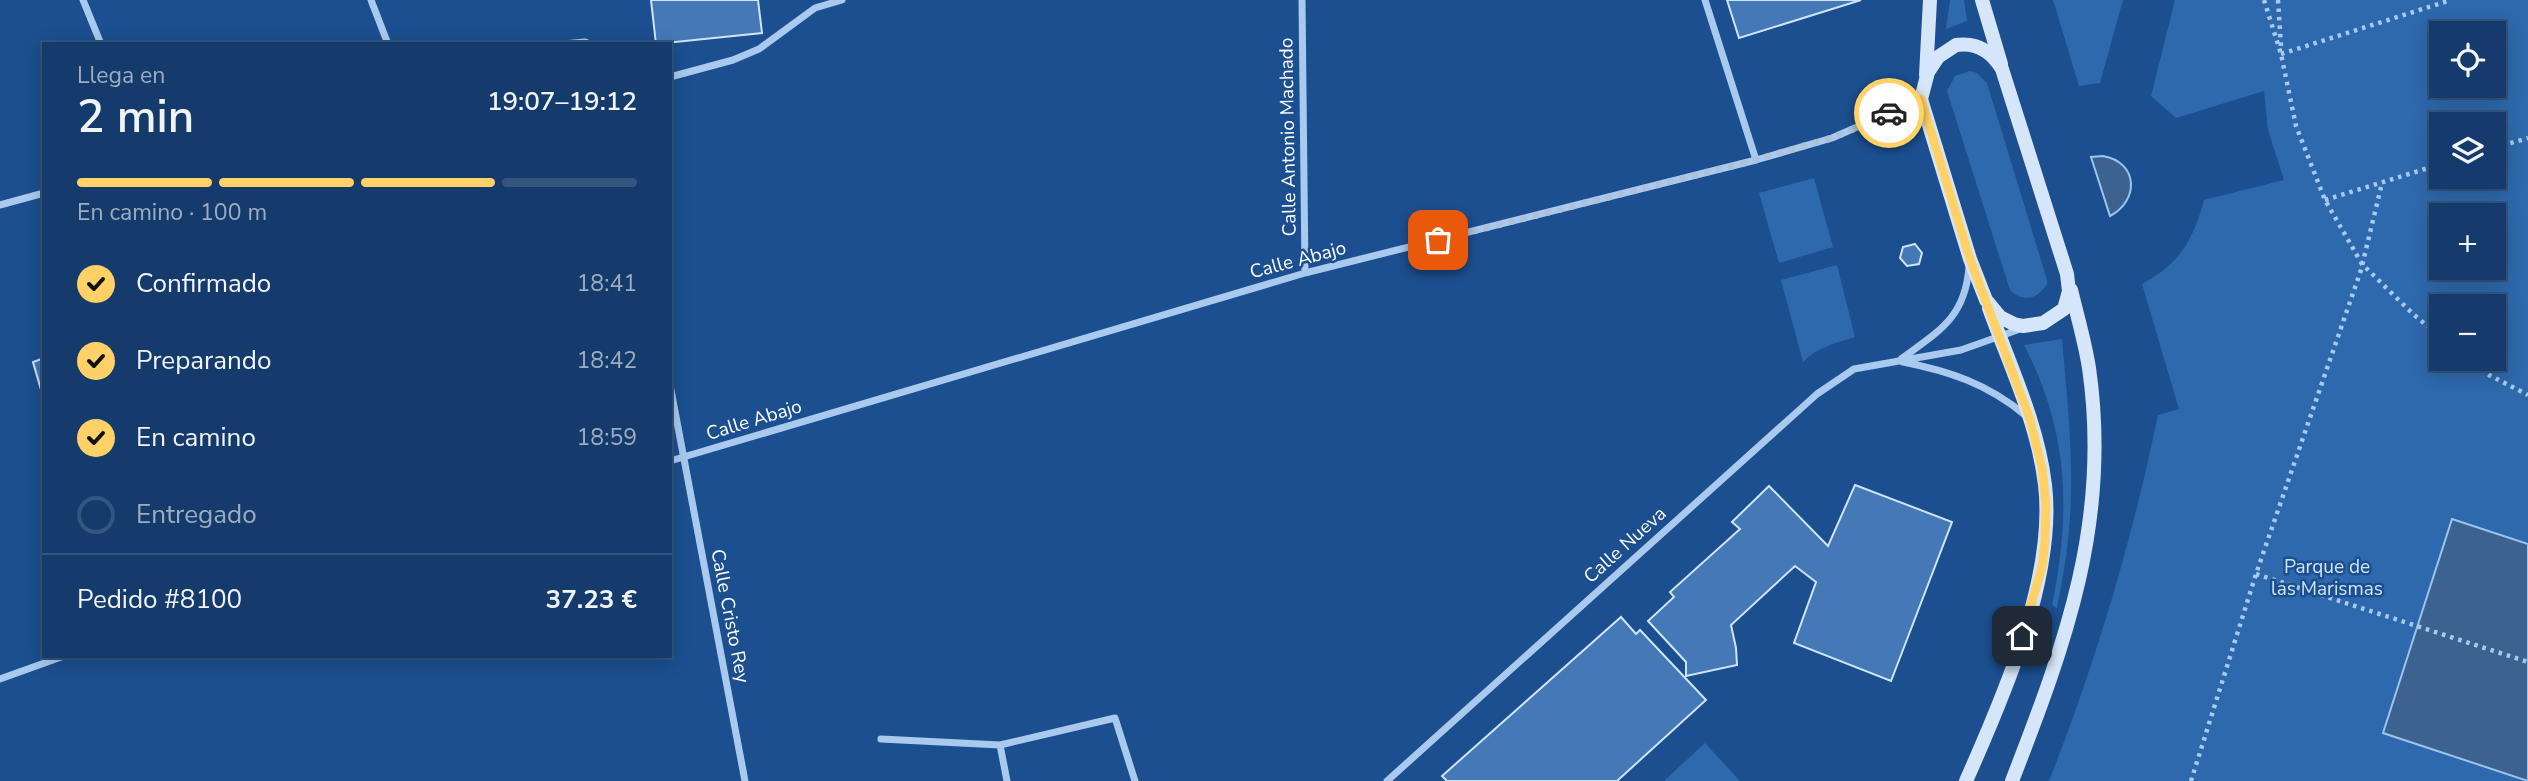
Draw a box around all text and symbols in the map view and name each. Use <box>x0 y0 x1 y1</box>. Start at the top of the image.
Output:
map controls <box>2429 21 2506 371</box>
button: locate <box>2429 21 2506 98</box>
street label: Calle Antonio Machado <box>1273 37 1303 237</box>
text: Llega en <box>77 60 165 91</box>
courier <box>1854 78 1924 148</box>
text: 19:07–19:12 <box>487 84 637 119</box>
text: 2 min <box>77 85 194 148</box>
icon: car <box>1870 94 1908 132</box>
button: layers <box>2429 112 2506 189</box>
text: En camino · 100 m <box>77 197 267 228</box>
button: + <box>2429 203 2506 280</box>
pin <box>1408 210 1468 270</box>
icon: bag <box>1419 221 1457 259</box>
street label: Calle Abajo <box>1247 235 1349 285</box>
icon: check <box>77 265 115 303</box>
text: Confirmado <box>136 266 271 301</box>
text: 18:41 <box>577 268 637 299</box>
button: − <box>2429 294 2506 371</box>
icon: check <box>77 342 115 380</box>
text: Preparando <box>136 343 271 378</box>
text: 18:42 <box>577 345 637 376</box>
street label: Calle Abajo <box>703 393 805 447</box>
icon: check <box>77 419 115 457</box>
text: En camino <box>136 420 256 455</box>
text: 18:59 <box>577 422 637 453</box>
text: Entregado <box>136 497 257 532</box>
street label: Calle Nueva <box>1578 501 1672 589</box>
street label: Calle Cristo Rey <box>704 547 756 685</box>
park label: Parque de las Marismas <box>2271 554 2383 602</box>
text: Pedido #8100 <box>77 582 242 617</box>
text: 37.23 € <box>546 582 637 617</box>
pin <box>1992 606 2052 666</box>
icon: home <box>2003 617 2041 655</box>

